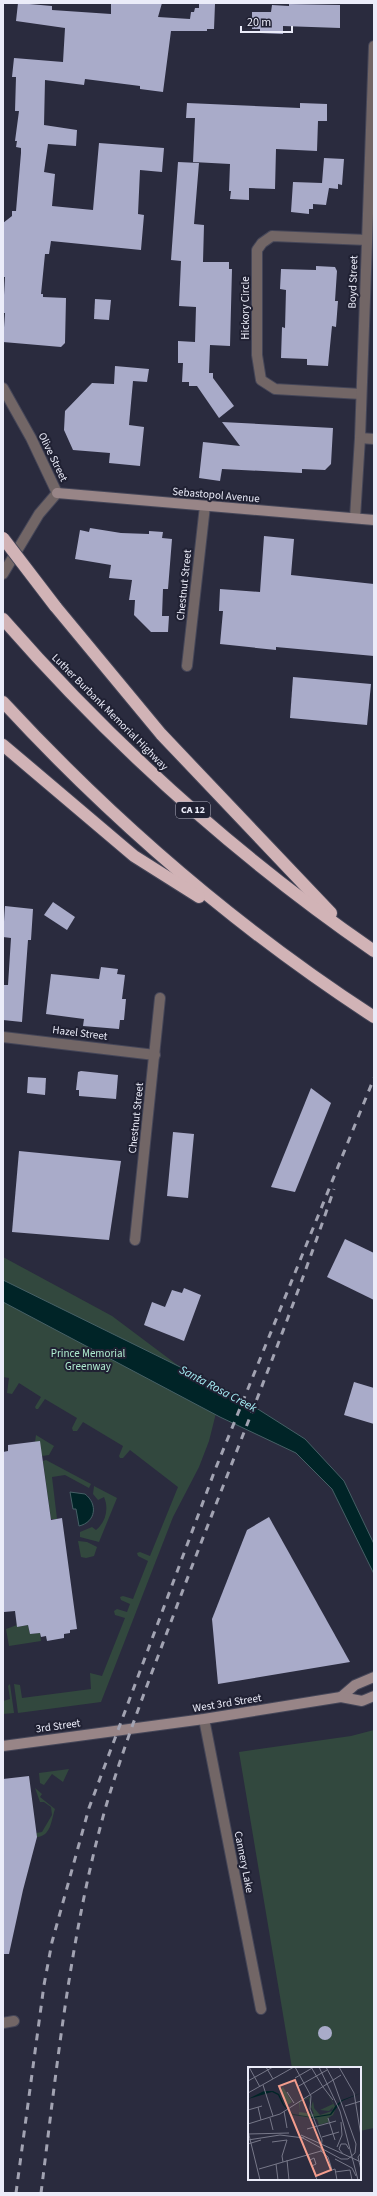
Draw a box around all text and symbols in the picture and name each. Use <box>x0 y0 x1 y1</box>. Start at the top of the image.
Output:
scale bar <box>241 8 292 34</box>
text: 20 m <box>247 14 271 31</box>
street label: Boyd Street <box>345 255 361 309</box>
street label: Hickory Circle <box>238 276 253 340</box>
street label: Olive Street <box>35 430 72 484</box>
street label: Sebastopol Avenue <box>172 484 261 506</box>
street label: Chestnut Street <box>173 548 195 621</box>
street label: Luther Burbank Memorial Highway <box>48 650 172 774</box>
road number: CA 12 <box>176 802 210 818</box>
street label: Hazel Street <box>52 1022 109 1044</box>
street label: Chestnut Street <box>125 1081 147 1154</box>
park label: Prince Memorial Greenway <box>51 1346 125 1374</box>
water label: Santa Rosa Creek <box>176 1361 260 1417</box>
street label: West 3rd Street <box>192 1690 263 1716</box>
street label: 3rd Street <box>35 1715 82 1737</box>
street label: Cannery Lake <box>231 1830 257 1895</box>
inset map <box>248 2067 361 2180</box>

